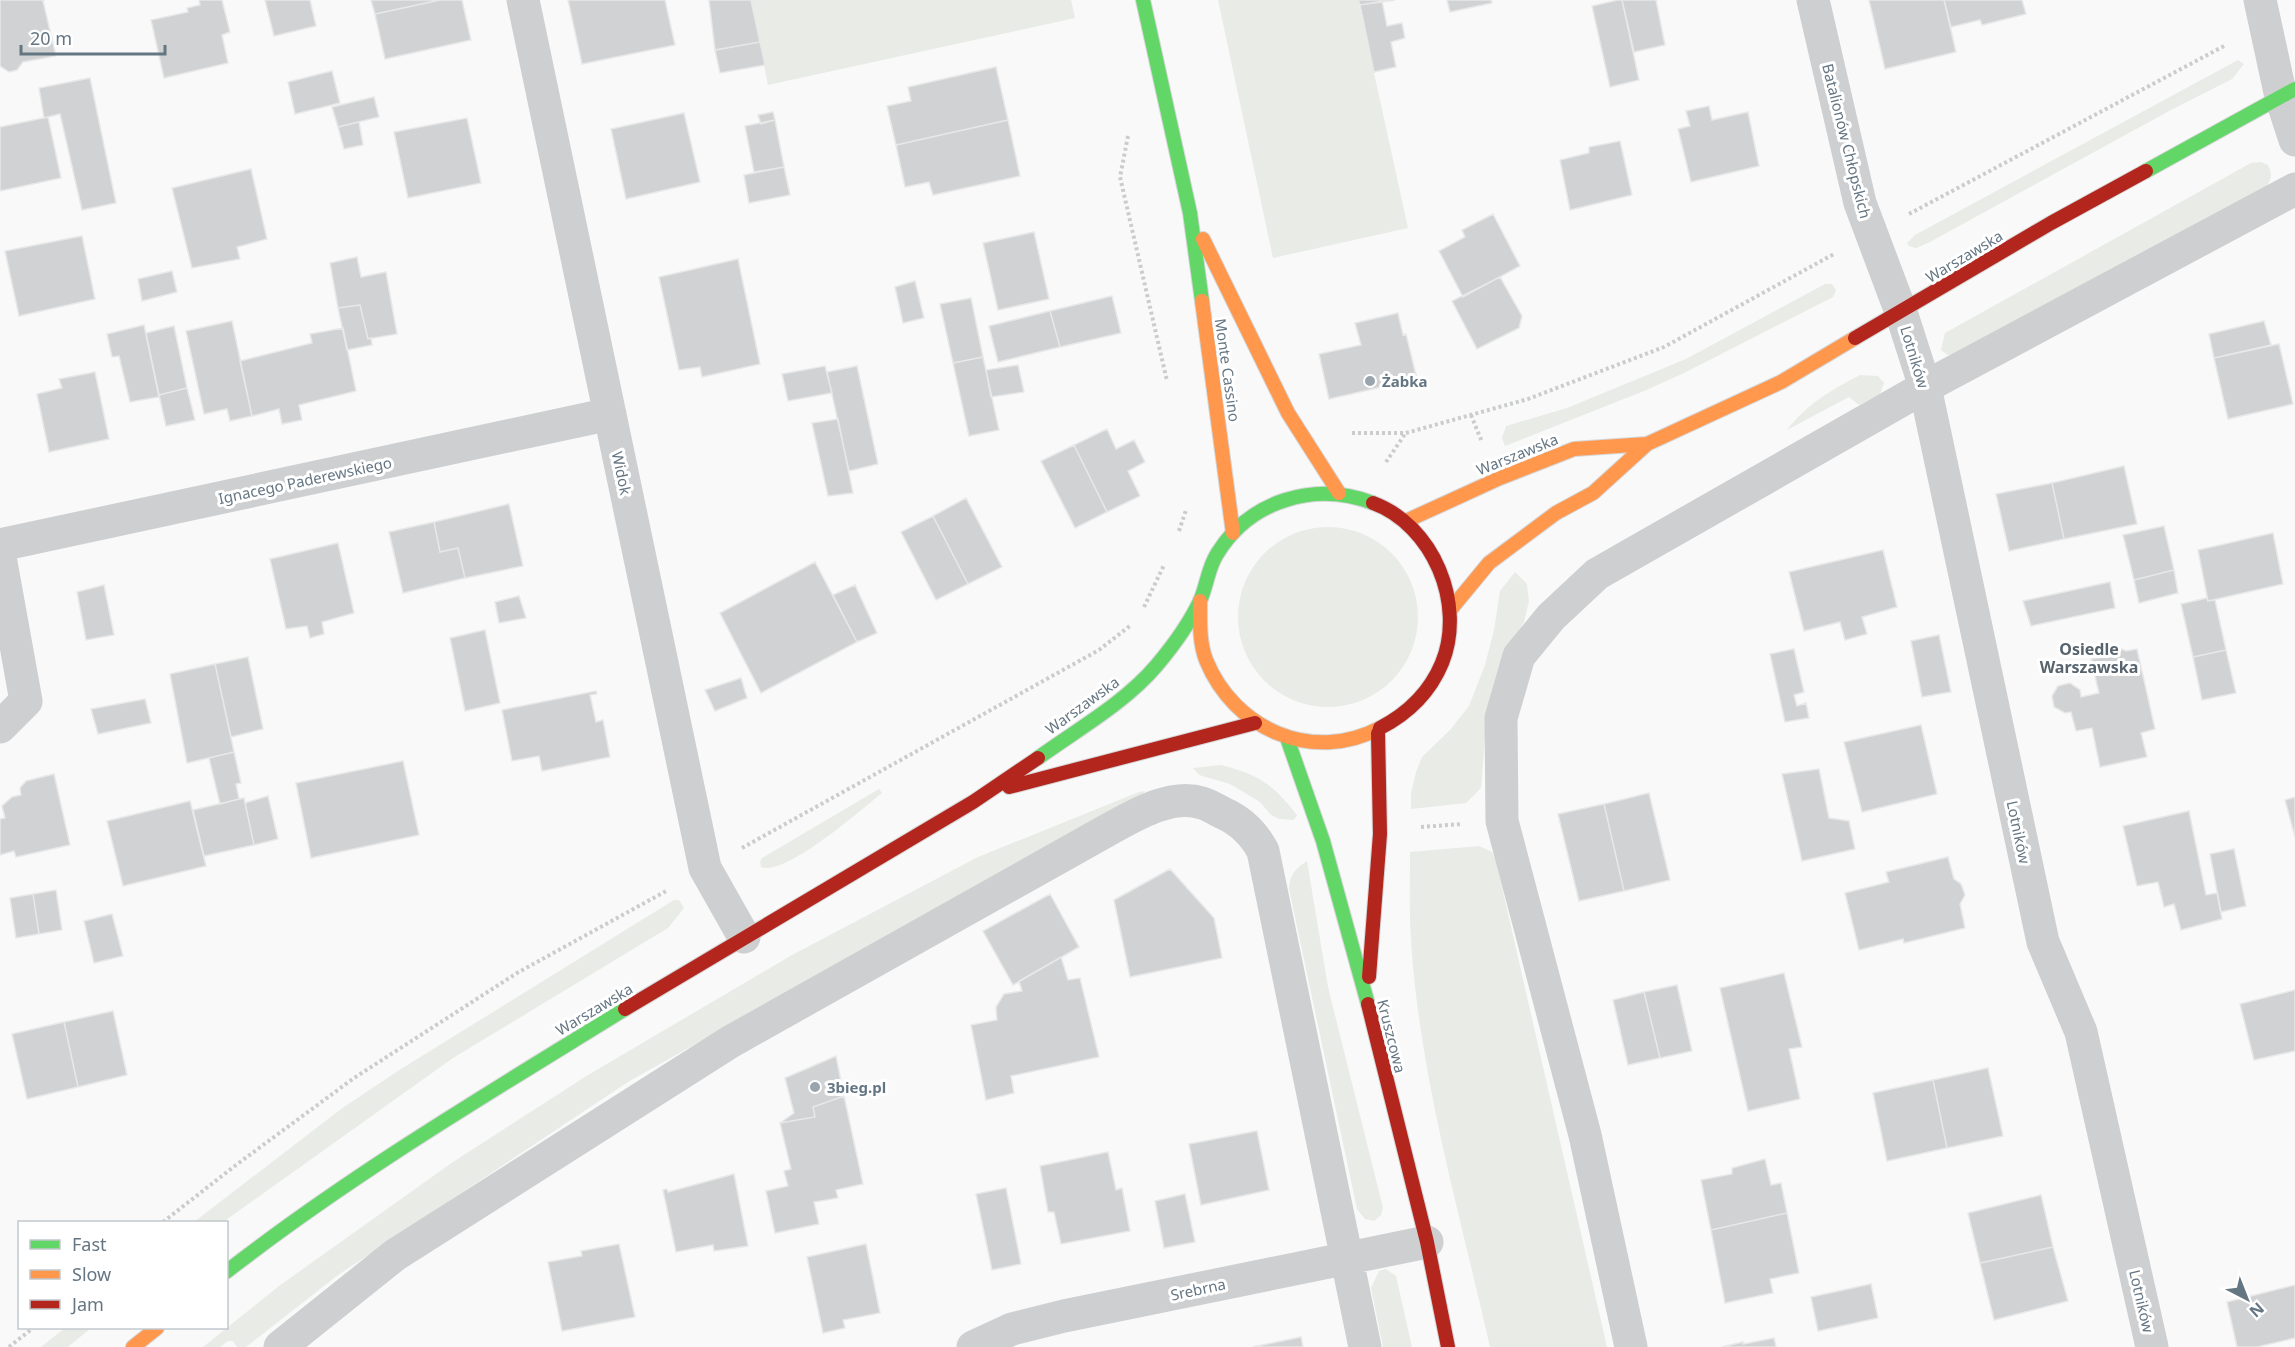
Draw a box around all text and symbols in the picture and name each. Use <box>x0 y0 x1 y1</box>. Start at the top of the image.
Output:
scale bar <box>21 18 165 56</box>
text: 20 m <box>30 26 72 50</box>
street label: Batalionów Chłopskich <box>1818 61 1876 221</box>
street label: Warszawska <box>1922 225 2006 287</box>
street label: Monte Cassino <box>1211 317 1245 423</box>
street label: Lotników <box>1896 323 1934 391</box>
place label: Żabka <box>1382 371 1427 391</box>
marker: Żabka <box>1363 374 1377 388</box>
street label: Warszawska <box>1473 429 1561 479</box>
street label: Widok <box>608 449 636 497</box>
street label: Ignacego Paderewskiego <box>217 452 393 508</box>
district label: Osiedle Warszawska <box>2040 638 2138 678</box>
street label: Warszawska <box>1041 672 1123 738</box>
street label: Lotników <box>2003 799 2035 866</box>
street label: Warszawska <box>552 978 636 1040</box>
street label: Kruszcowa <box>1373 997 1411 1075</box>
place label: 3bieg.pl <box>827 1077 886 1097</box>
marker: 3bieg.pl <box>808 1080 822 1094</box>
legend <box>18 1221 228 1329</box>
text: Fast <box>72 1232 107 1256</box>
text: Slow <box>72 1262 111 1286</box>
street label: Lotników <box>2125 1268 2159 1335</box>
north arrow <box>2217 1269 2277 1329</box>
street label: Srebrna <box>1169 1273 1227 1305</box>
text: Jam <box>70 1292 104 1316</box>
text: N <box>2245 1298 2269 1323</box>

